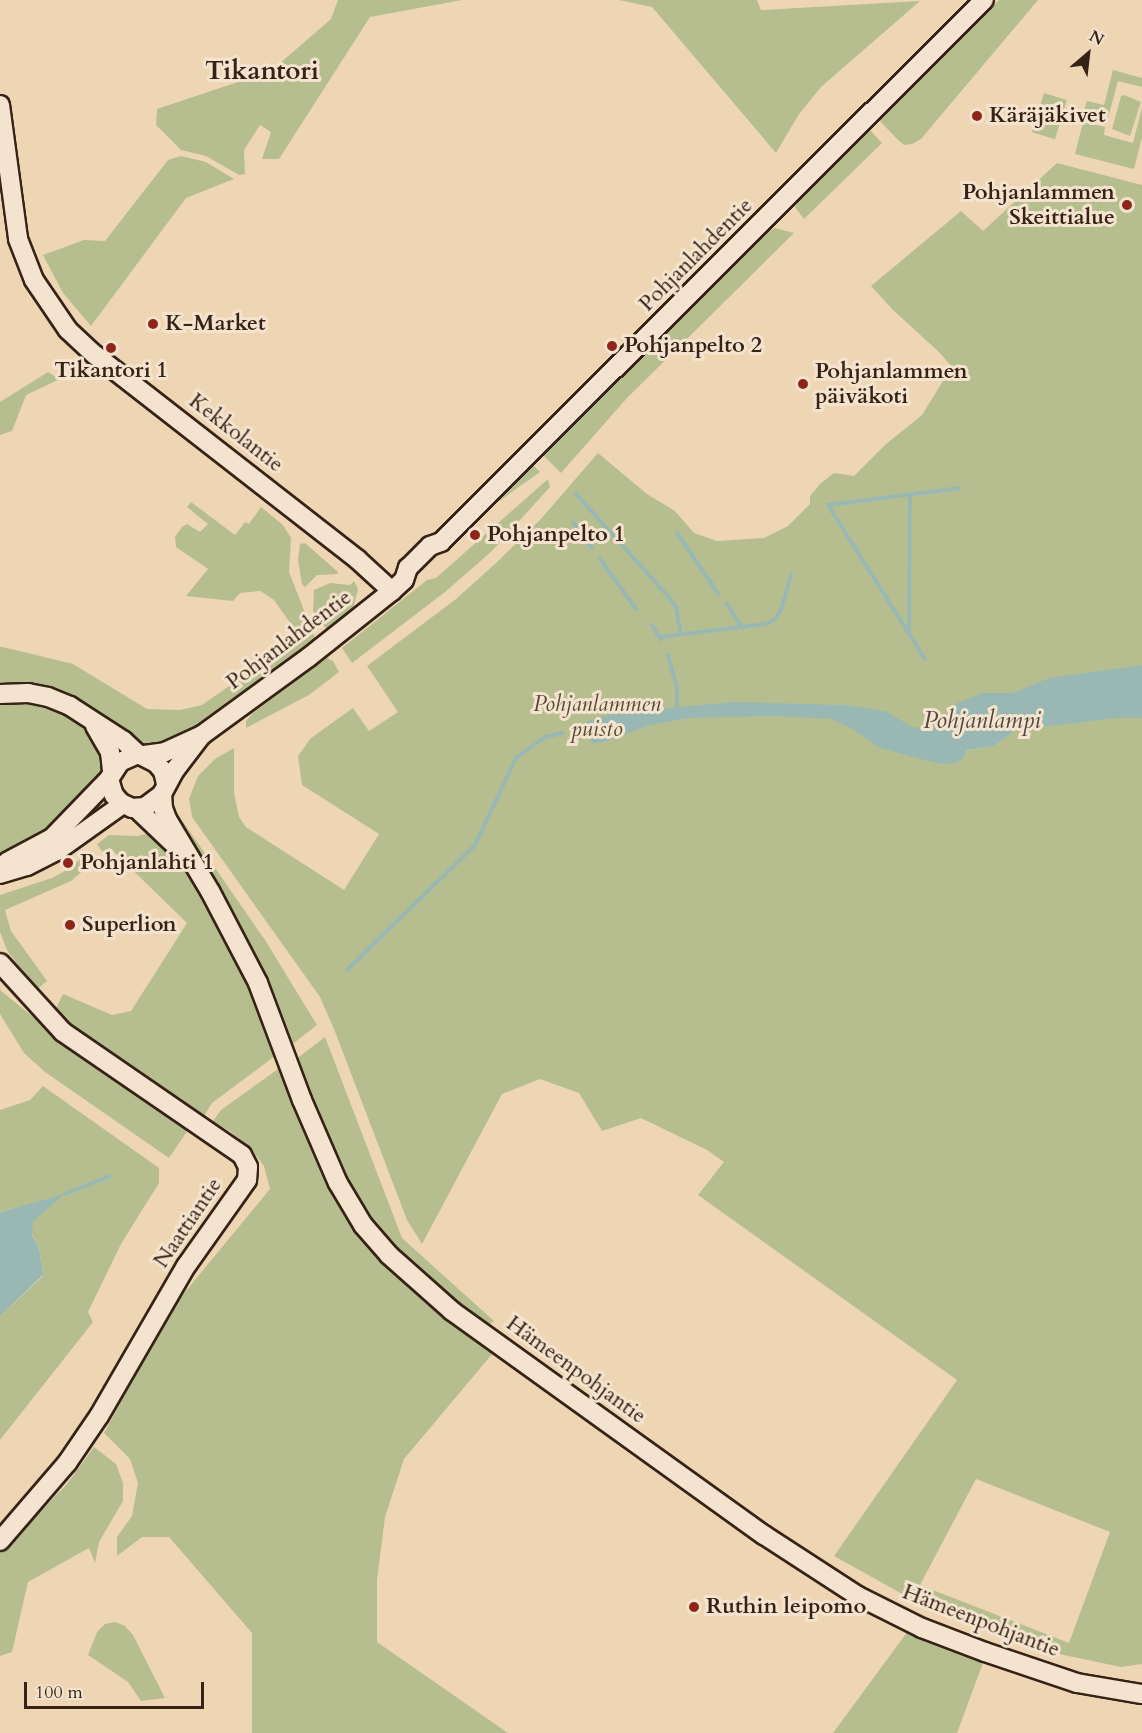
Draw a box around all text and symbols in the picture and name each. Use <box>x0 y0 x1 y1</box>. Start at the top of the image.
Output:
north arrow <box>1058 24 1118 84</box>
text: N <box>1085 25 1108 51</box>
district label: Tikantori <box>205 55 319 87</box>
place label: Käräjäkivet <box>989 103 1106 129</box>
marker: Käräjäkivet <box>970 109 984 123</box>
place label: Pohjanlammen Skeittialue <box>962 179 1115 230</box>
street label: Pohjanlahdentie <box>634 193 758 317</box>
marker: Pohjanlammen Skeittialue <box>1120 198 1134 212</box>
place label: K-Market <box>165 311 266 337</box>
marker: K-Market <box>146 317 160 331</box>
place label: Pohjanpelto 2 <box>624 333 762 359</box>
marker: Pohjanpelto 2 <box>605 339 619 353</box>
marker: Tikantori 1 <box>104 341 118 355</box>
place label: Tikantori 1 <box>54 358 168 384</box>
place label: Pohjanlammen päiväkoti <box>815 358 968 410</box>
marker: Pohjanlammen päiväkoti <box>796 377 810 391</box>
street label: Kekkolantie <box>184 388 288 478</box>
place label: Pohjanpelto 1 <box>487 522 625 548</box>
marker: Pohjanpelto 1 <box>468 528 482 542</box>
street label: Pohjanlahdentie <box>221 584 357 696</box>
park label: Pohjanlammen puisto <box>533 691 661 742</box>
water label: Pohjanlampi <box>923 707 1041 735</box>
place label: Pohjanlahti 1 <box>80 850 214 876</box>
marker: Pohjanlahti 1 <box>61 856 75 870</box>
place label: Superlion <box>82 912 177 938</box>
marker: Superlion <box>63 918 77 932</box>
street label: Naattiantie <box>148 1173 228 1273</box>
street label: Hämeenpohjantie <box>501 1310 651 1430</box>
street label: Hämeenpohjantie <box>899 1579 1063 1663</box>
place label: Ruthin leipomo <box>706 1594 866 1620</box>
marker: Ruthin leipomo <box>687 1600 701 1614</box>
scale bar <box>27 1670 207 1708</box>
text: 100 m <box>35 1680 83 1705</box>

